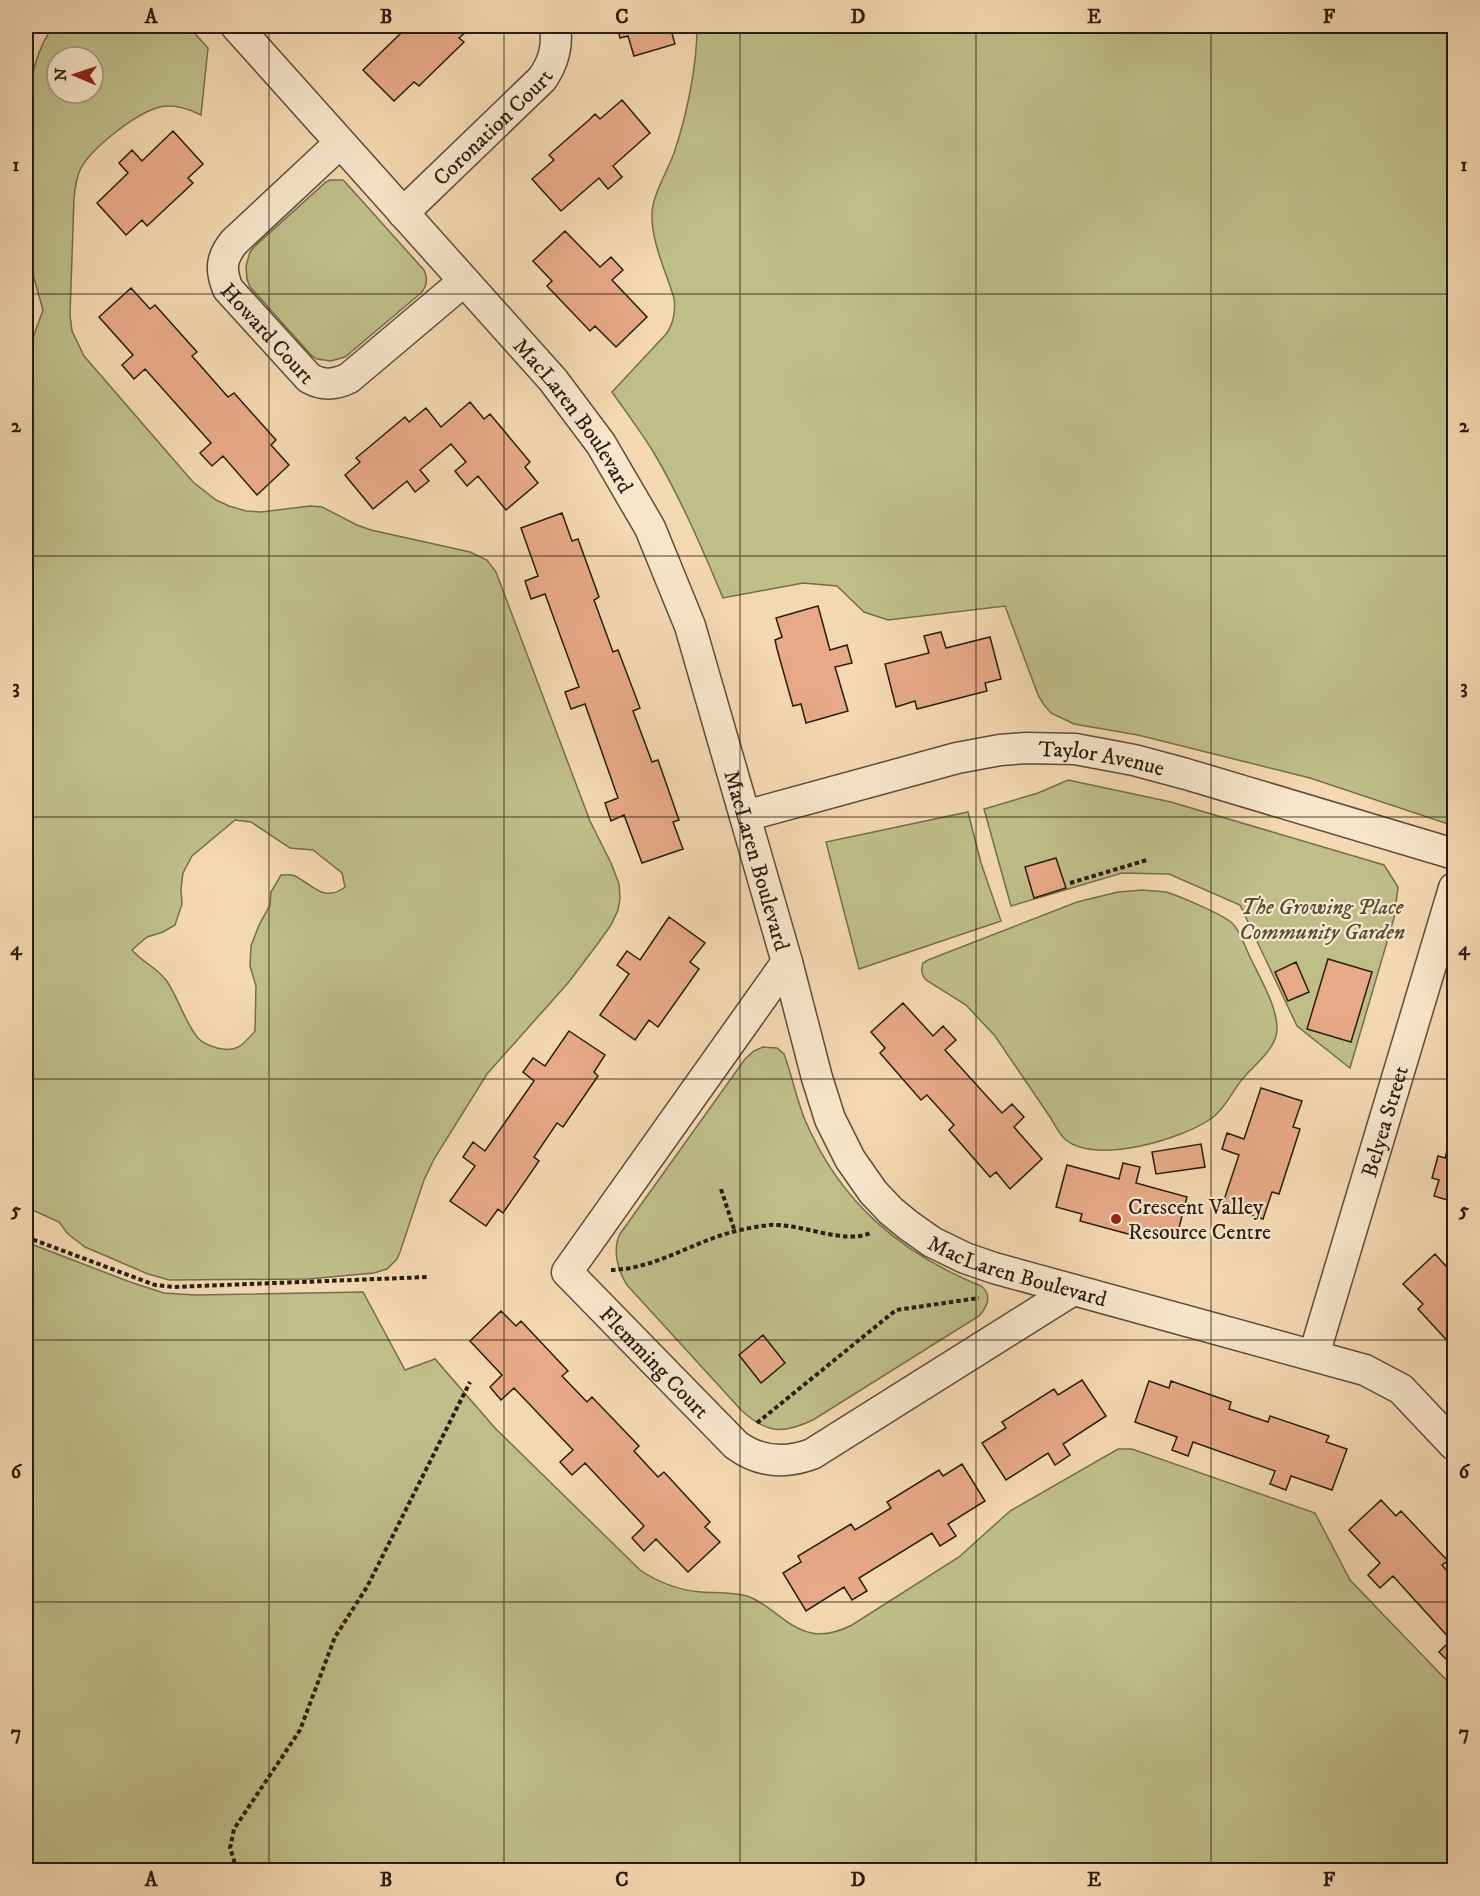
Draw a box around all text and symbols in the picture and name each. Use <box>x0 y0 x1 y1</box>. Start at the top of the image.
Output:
text: A <box>144 5 159 30</box>
text: B <box>380 5 392 30</box>
text: C <box>615 5 629 30</box>
text: D <box>851 5 866 30</box>
text: E <box>1087 5 1101 30</box>
text: F <box>1323 5 1336 30</box>
north arrow <box>45 45 105 105</box>
street label: Coronation Court <box>428 65 560 192</box>
text: N <box>51 68 71 81</box>
text: 1 <box>12 153 20 178</box>
text: 1 <box>1460 153 1468 178</box>
street label: Howard Court <box>214 278 320 390</box>
street label: MacLaren Boulevard <box>507 333 639 498</box>
text: 2 <box>11 414 22 439</box>
text: 2 <box>1459 414 1470 439</box>
text: 3 <box>12 675 20 700</box>
text: 3 <box>1460 675 1468 700</box>
street label: Taylor Avenue <box>1038 736 1167 783</box>
street label: MacLaren Boulevard <box>717 767 795 954</box>
park label: The Growing Place Community Garden <box>1239 894 1405 946</box>
text: 4 <box>10 937 23 962</box>
text: 4 <box>1458 937 1471 962</box>
street label: Belyea Street <box>1356 1063 1415 1181</box>
place label: Crescent Valley Resource Centre <box>1128 1194 1271 1246</box>
text: 5 <box>10 1198 21 1223</box>
text: 5 <box>1458 1198 1469 1223</box>
marker: Crescent Valley Resource Centre <box>1109 1212 1123 1226</box>
street label: MacLaren Boulevard <box>923 1230 1110 1313</box>
street label: Flemming Court <box>593 1301 715 1425</box>
text: 6 <box>11 1460 23 1485</box>
text: 6 <box>1459 1460 1471 1485</box>
text: 7 <box>11 1721 21 1746</box>
text: 7 <box>1459 1721 1469 1746</box>
text: A <box>144 1868 159 1893</box>
text: B <box>380 1868 392 1893</box>
text: C <box>615 1868 629 1893</box>
text: D <box>851 1868 866 1893</box>
text: E <box>1087 1868 1101 1893</box>
text: F <box>1323 1868 1336 1893</box>

